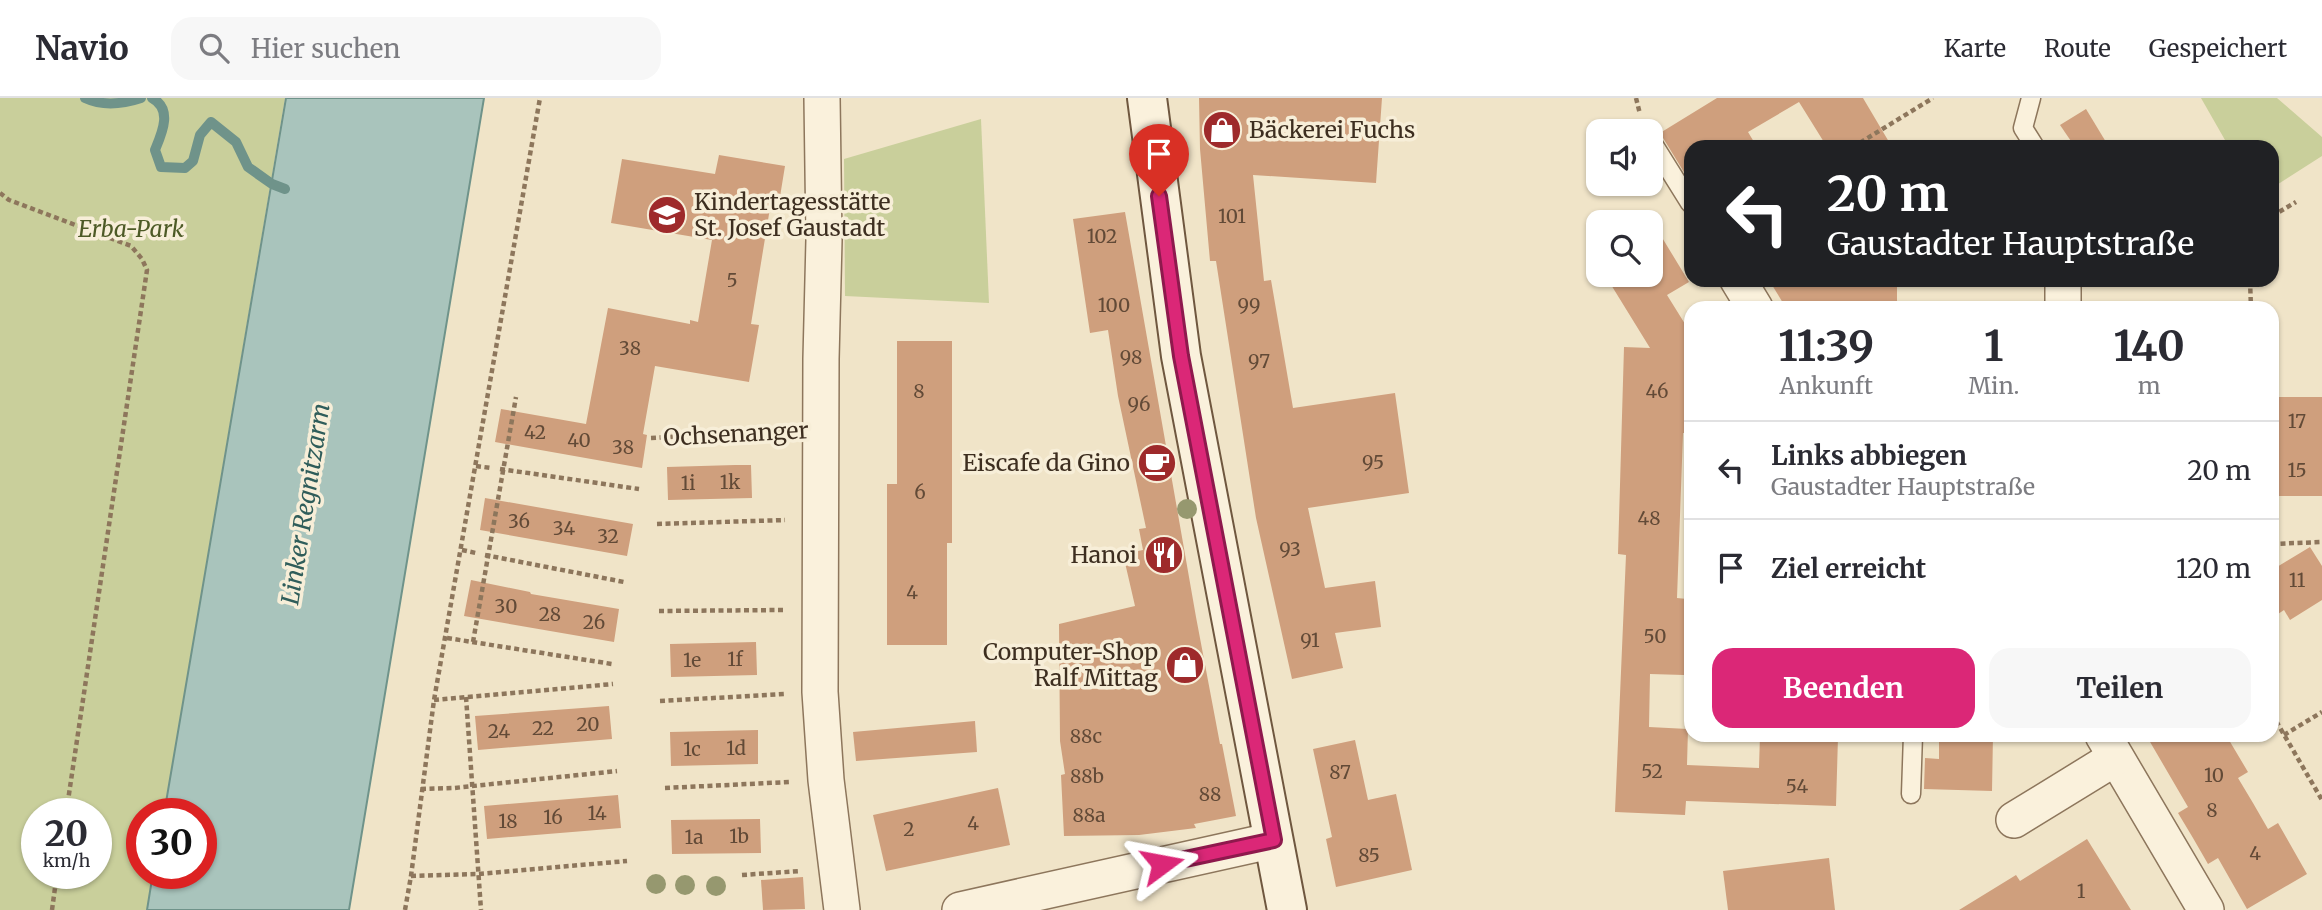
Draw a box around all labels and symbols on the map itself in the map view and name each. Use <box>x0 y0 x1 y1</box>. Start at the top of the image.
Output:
shop icon: Bäckerei Fuchs <box>1201 109 1243 151</box>
place label: Bäckerei Fuchs <box>1249 115 1415 144</box>
pin <box>1129 124 1189 196</box>
place label: Kindertagesstätte St. Josef Gaustadt <box>694 187 890 242</box>
school or university icon: Kindertagesstätte St. Josef Gaustadt <box>646 194 688 236</box>
house number: 101 <box>1218 204 1246 228</box>
park label: Erba-Park <box>78 214 185 243</box>
house number: 102 <box>1087 224 1117 248</box>
house number: 5 <box>726 268 738 292</box>
house number: 100 <box>1098 293 1130 317</box>
house number: 99 <box>1238 293 1261 317</box>
house number: 38 <box>619 336 641 360</box>
house number: 98 <box>1120 345 1142 369</box>
house number: 97 <box>1248 349 1270 373</box>
house number: 8 <box>913 379 925 403</box>
house number: 46 <box>1645 379 1669 403</box>
house number: 96 <box>1128 392 1150 416</box>
water label: Linker Regnitzarm <box>274 401 337 607</box>
house number: 17 <box>2288 409 2306 433</box>
street label: Ochsenanger <box>663 415 809 452</box>
house number: 42 <box>524 420 546 444</box>
house number: 40 <box>567 428 591 452</box>
house number: 38 <box>612 435 634 459</box>
cafe icon: Eiscafe da Gino <box>1136 442 1178 484</box>
place label: Eiscafe da Gino <box>962 448 1130 477</box>
house number: 95 <box>1362 450 1384 474</box>
house number: 15 <box>2287 458 2307 482</box>
house number: 1k <box>720 470 740 494</box>
house number: 1i <box>681 471 695 495</box>
house number: 6 <box>914 480 926 504</box>
house number: 48 <box>1638 506 1661 530</box>
house number: 36 <box>508 509 530 533</box>
house number: 34 <box>553 516 575 540</box>
house number: 32 <box>597 524 619 548</box>
restaurant icon: Hanoi <box>1143 534 1185 576</box>
house number: 93 <box>1279 537 1301 561</box>
place label: Hanoi <box>1070 540 1137 569</box>
house number: 11 <box>2289 568 2306 592</box>
house number: 4 <box>906 580 918 604</box>
house number: 30 <box>495 594 517 618</box>
house number: 28 <box>539 602 561 626</box>
house number: 26 <box>583 610 605 634</box>
house number: 50 <box>1643 624 1667 648</box>
house number: 91 <box>1300 628 1320 652</box>
place label: Computer-Shop Ralf Mittag <box>983 637 1158 692</box>
shop icon: Computer-Shop Ralf Mittag <box>1164 644 1206 686</box>
house number: 1f <box>727 647 744 671</box>
house number: 1e <box>683 648 701 672</box>
house number: 20 <box>576 712 600 736</box>
house number: 22 <box>532 716 554 740</box>
house number: 24 <box>488 719 511 743</box>
house number: 88c <box>1070 724 1102 748</box>
house number: 1d <box>726 736 746 760</box>
house number: 1c <box>683 737 701 761</box>
house number: 52 <box>1641 759 1663 783</box>
house number: 87 <box>1329 760 1351 784</box>
house number: 10 <box>2204 763 2224 787</box>
house number: 88b <box>1070 764 1104 788</box>
house number: 54 <box>1786 774 1809 798</box>
house number: 88 <box>1199 782 1221 806</box>
speed limit sign: 30 <box>126 798 217 889</box>
house number: 8 <box>2206 798 2218 822</box>
house number: 14 <box>587 801 607 825</box>
house number: 88a <box>1072 803 1106 827</box>
house number: 16 <box>543 805 563 829</box>
house number: 18 <box>498 809 518 833</box>
house number: 4 <box>967 811 979 835</box>
house number: 2 <box>903 817 915 841</box>
house number: 1b <box>729 824 749 848</box>
house number: 1a <box>685 825 703 849</box>
position arrow <box>1125 827 1199 901</box>
house number: 4 <box>2249 841 2261 865</box>
house number: 85 <box>1358 843 1380 867</box>
house number: 1 <box>2077 879 2086 903</box>

